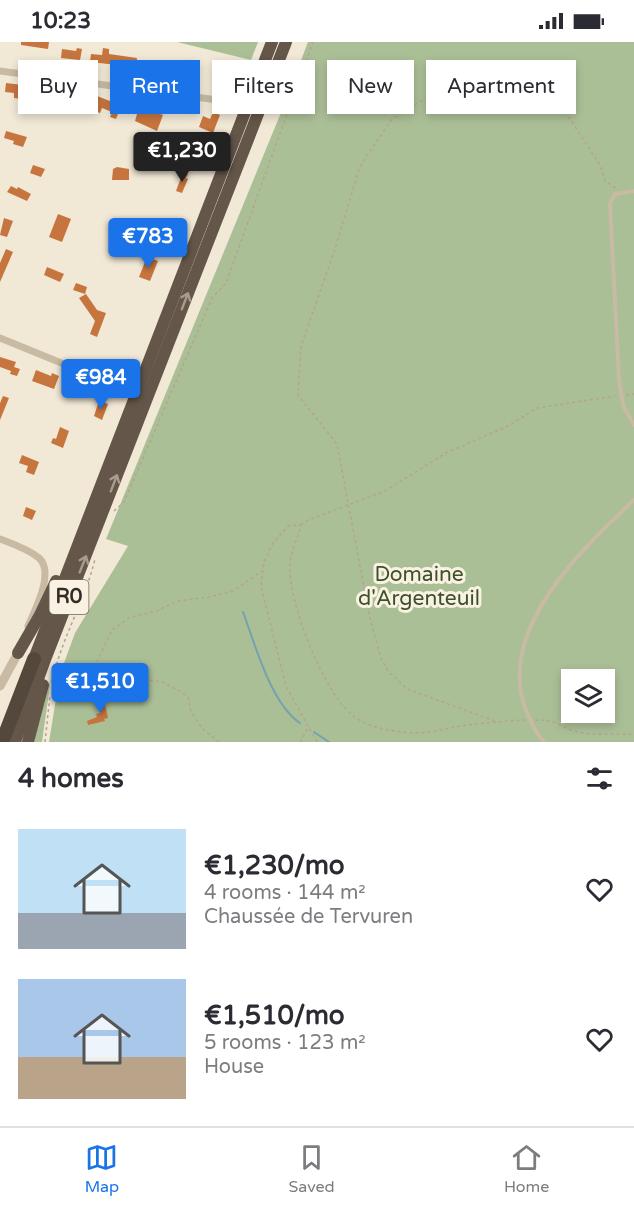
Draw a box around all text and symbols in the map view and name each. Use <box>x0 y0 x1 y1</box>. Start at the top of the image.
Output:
text: 10:23 <box>30 8 91 34</box>
chip: Buy <box>18 60 98 114</box>
chip: Rent <box>110 60 200 114</box>
chip: Filters <box>212 60 315 114</box>
chip: New <box>327 60 414 114</box>
chip: Apartment <box>426 60 576 114</box>
pin: €1,230 <box>133 132 231 183</box>
text: €1,230 <box>147 139 217 163</box>
pin: €783 <box>112 218 184 269</box>
text: €783 <box>122 225 174 249</box>
one-way arrow <box>180 293 191 311</box>
pin: €984 <box>65 359 137 410</box>
text: €984 <box>75 366 127 390</box>
one-way arrow <box>109 474 120 493</box>
one-way arrow <box>78 555 89 573</box>
park label: Domaine d'Argenteuil <box>358 562 480 611</box>
road number: R0 <box>50 580 88 614</box>
pin: €1,510 <box>51 663 149 714</box>
map controls <box>561 669 615 723</box>
button: layers <box>561 669 615 723</box>
text: €1,510 <box>65 670 135 694</box>
icon: filters <box>583 762 616 795</box>
text: 4 homes <box>18 763 124 794</box>
text: €1,230/mo <box>204 850 345 881</box>
icon: home <box>66 853 138 925</box>
icon: heart <box>583 873 616 906</box>
text: 4 rooms · 144 m² <box>204 881 366 905</box>
text: Chaussée de Tervuren <box>204 905 413 929</box>
text: €1,510/mo <box>204 1000 345 1031</box>
icon: home <box>66 1003 138 1075</box>
icon: heart <box>583 1023 616 1056</box>
text: 5 rooms · 123 m² <box>204 1031 366 1055</box>
text: House <box>204 1055 264 1079</box>
tab: Map <box>85 1141 119 1197</box>
tab: Saved <box>288 1141 335 1197</box>
tab: Home <box>504 1141 549 1197</box>

